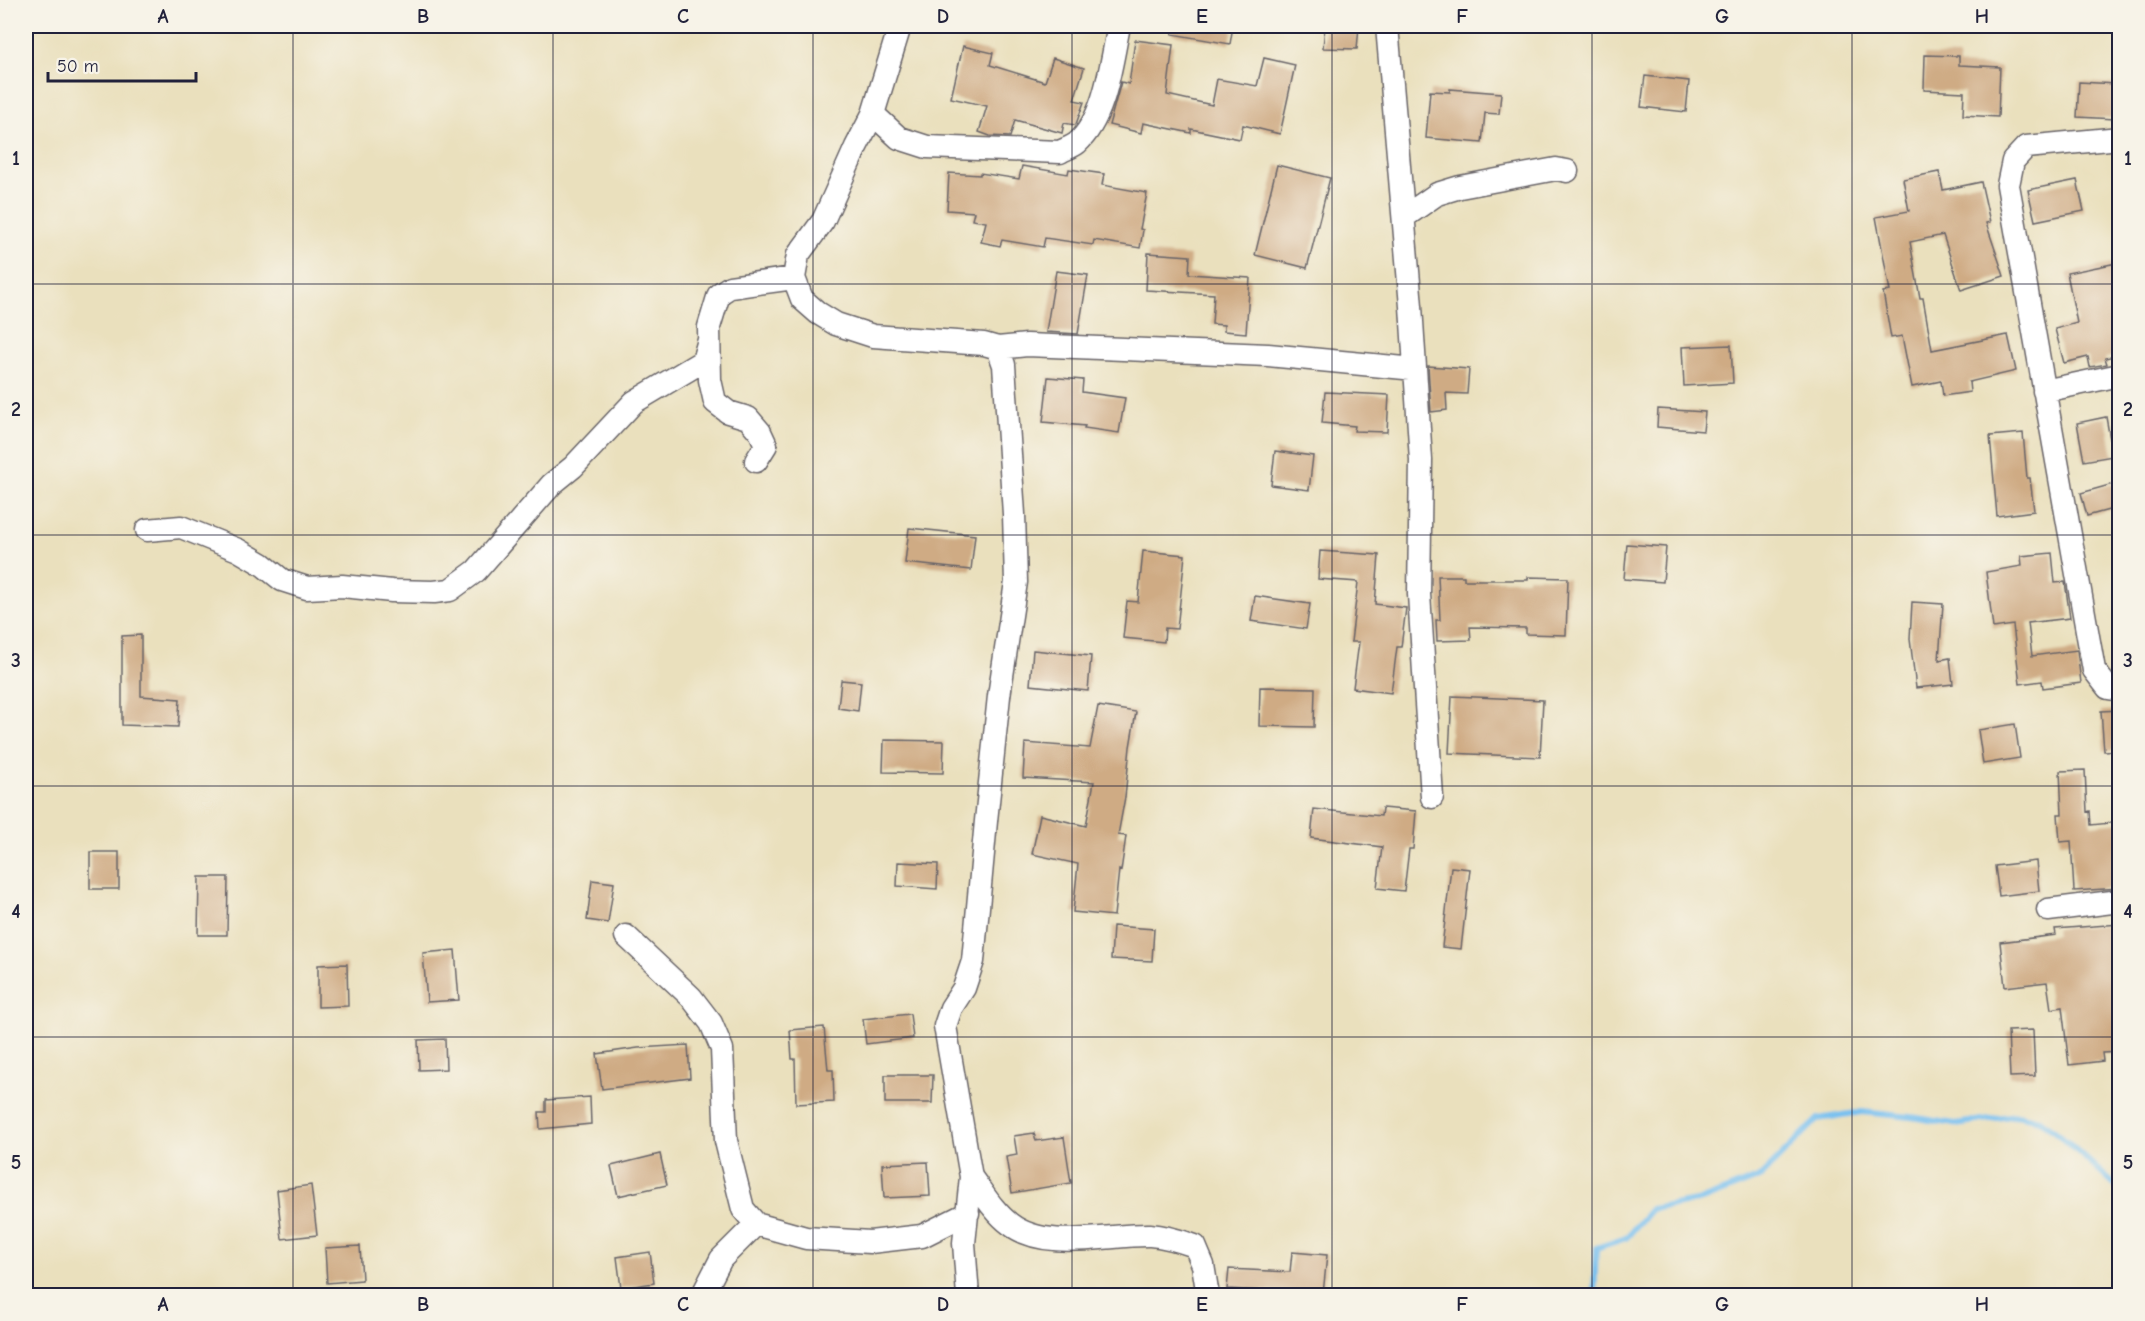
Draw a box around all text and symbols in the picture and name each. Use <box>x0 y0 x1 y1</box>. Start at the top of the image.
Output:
text: A <box>157 5 169 28</box>
text: B <box>417 5 429 28</box>
text: C <box>677 5 689 28</box>
text: D <box>937 5 949 28</box>
text: E <box>1196 5 1208 28</box>
text: F <box>1456 5 1468 28</box>
text: G <box>1715 5 1729 28</box>
text: H <box>1975 5 1989 28</box>
scale bar <box>48 45 196 83</box>
text: 50 m <box>57 56 99 77</box>
text: 1 <box>12 147 20 170</box>
text: 1 <box>2124 147 2132 170</box>
text: 2 <box>11 398 21 421</box>
text: 2 <box>2123 398 2133 421</box>
text: 3 <box>11 649 21 672</box>
text: 3 <box>2123 649 2133 672</box>
text: 4 <box>11 900 21 923</box>
text: 4 <box>2123 900 2133 923</box>
text: 5 <box>11 1151 21 1174</box>
text: 5 <box>2123 1151 2133 1174</box>
text: A <box>157 1293 169 1316</box>
text: B <box>417 1293 429 1316</box>
text: C <box>677 1293 689 1316</box>
text: D <box>937 1293 949 1316</box>
text: E <box>1196 1293 1208 1316</box>
text: F <box>1456 1293 1468 1316</box>
text: G <box>1715 1293 1729 1316</box>
text: H <box>1975 1293 1989 1316</box>

